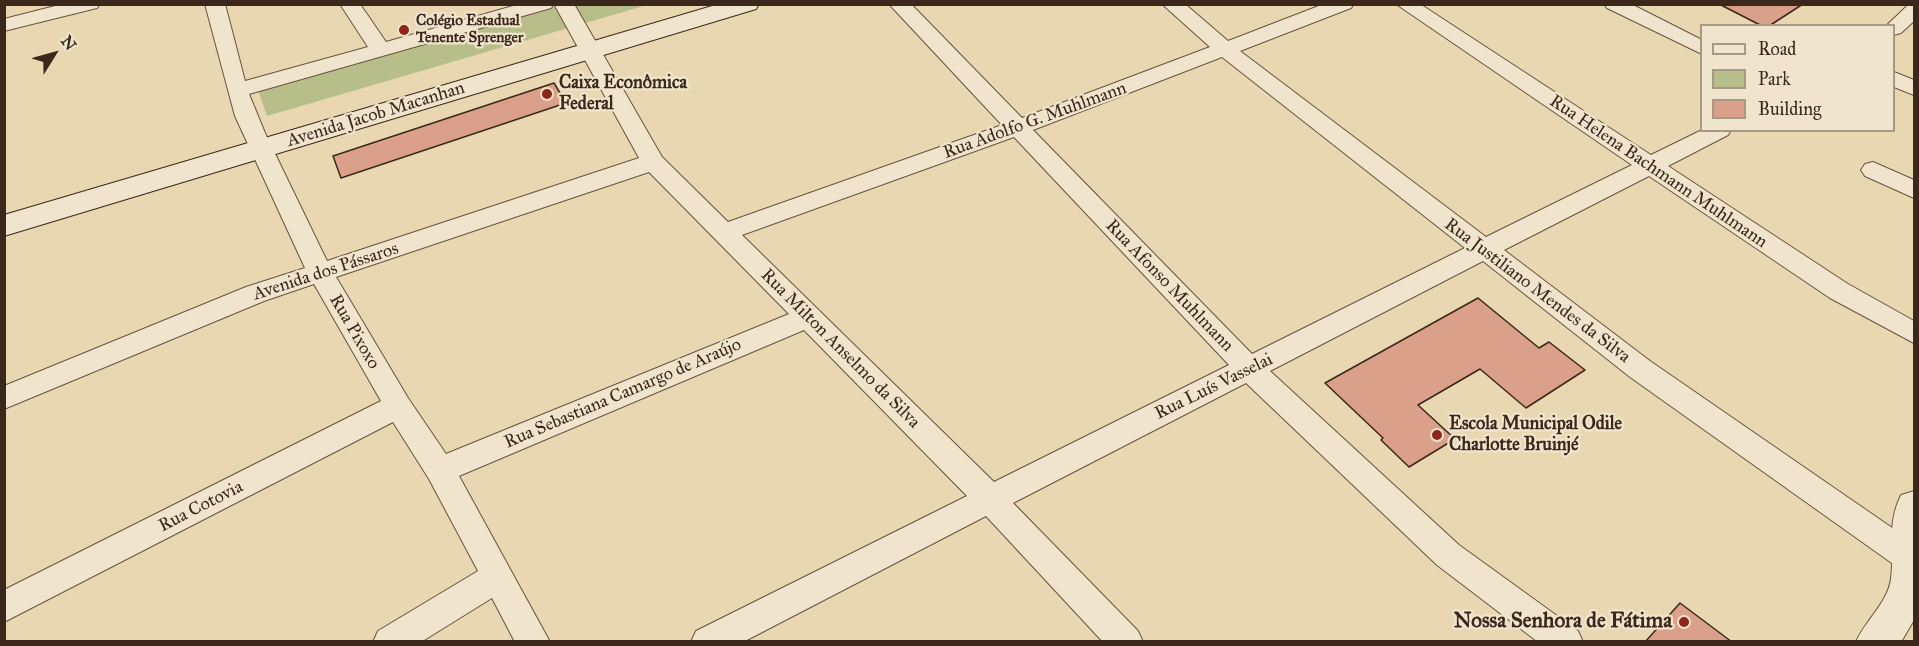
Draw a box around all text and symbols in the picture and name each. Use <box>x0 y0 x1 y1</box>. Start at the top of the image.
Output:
place label: Colégio Estadual Tenente Sprenger <box>416 12 523 47</box>
marker: Colégio Estadual Tenente Sprenger <box>397 23 411 37</box>
north arrow <box>24 24 84 84</box>
legend <box>1700 24 1895 132</box>
text: N <box>57 32 80 54</box>
text: Road <box>1758 38 1796 60</box>
text: Park <box>1758 68 1791 90</box>
place label: Caixa Econômica Federal <box>559 73 687 116</box>
street label: Avenida Jacob Macanhan <box>285 78 467 152</box>
street label: Rua Adolfo G. Muhlmann <box>940 78 1130 164</box>
marker: Caixa Econômica Federal <box>540 87 554 101</box>
street label: Rua Helena Bachmann Muhlmann <box>1545 91 1771 253</box>
text: Building <box>1758 98 1821 120</box>
street label: Rua Justiliano Mendes da Silva <box>1440 214 1634 368</box>
street label: Rua Afonso Muhlmann <box>1100 215 1238 357</box>
street label: Avenida dos Pássaros <box>250 238 402 306</box>
street label: Rua Milton Anselmo da Silva <box>756 265 924 433</box>
street label: Rua Pixoxo <box>324 291 384 373</box>
street label: Rua Sebastiana Camargo de Araújo <box>501 334 745 454</box>
street label: Rua Luís Vasselai <box>1151 349 1277 425</box>
place label: Escola Municipal Odile Charlotte Bruinjé <box>1449 414 1622 456</box>
marker: Escola Municipal Odile Charlotte Bruinjé <box>1430 428 1444 442</box>
street label: Rua Cotovia <box>155 477 247 537</box>
place label: Nossa Senhora de Fátima <box>1454 609 1672 635</box>
marker: Nossa Senhora de Fátima <box>1677 615 1691 629</box>

